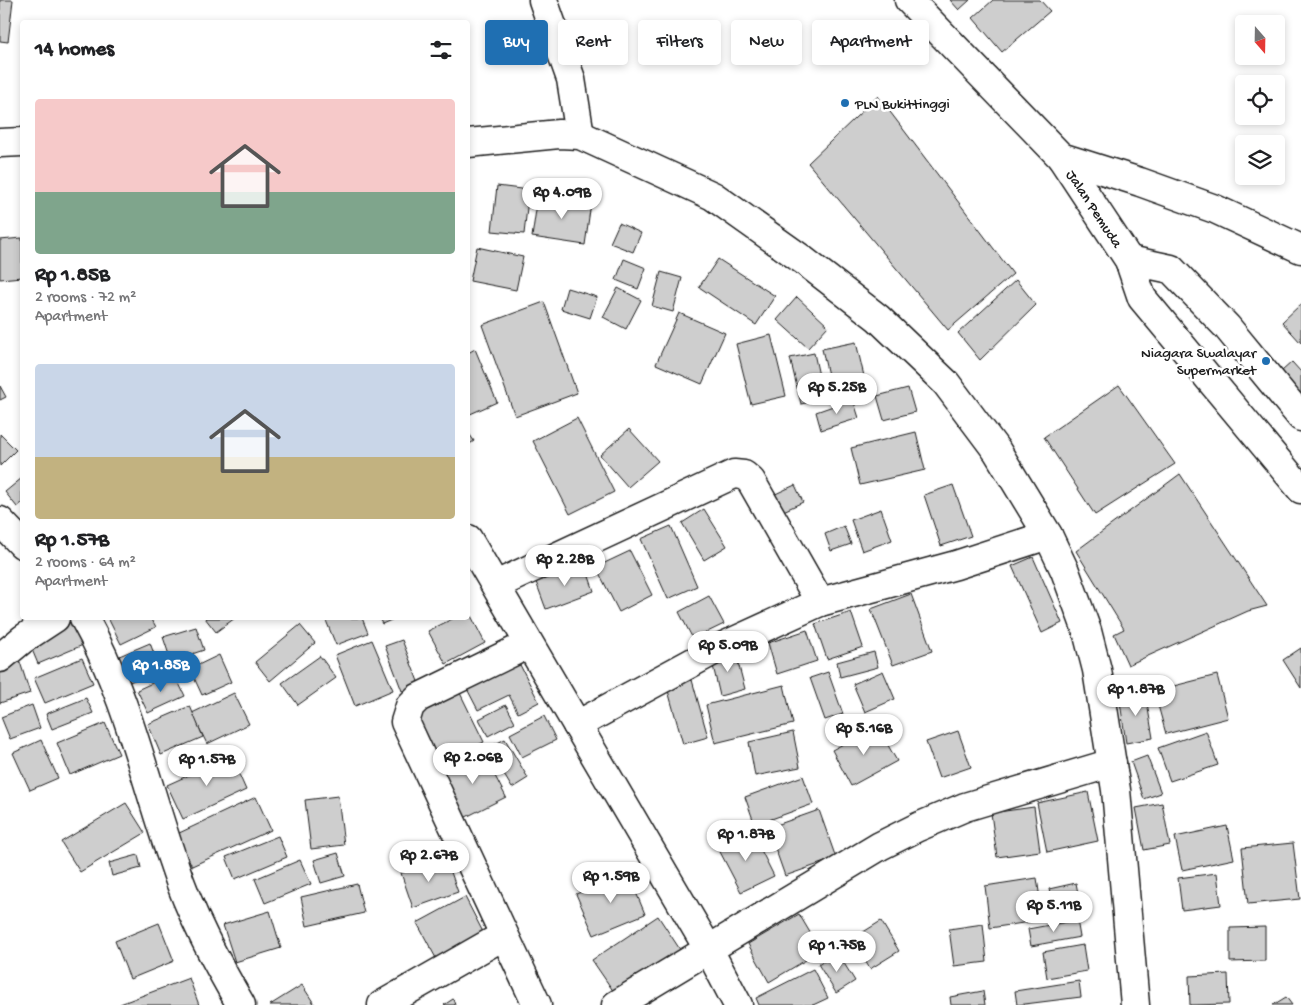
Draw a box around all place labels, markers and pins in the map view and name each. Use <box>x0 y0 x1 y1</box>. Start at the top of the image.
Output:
place label: PLN Bukittinggi <box>854 96 950 114</box>
marker: PLN Bukittinggi <box>839 97 851 109</box>
pin: Rp 4.09B <box>510 178 614 220</box>
place label: Niagara Swalayar Supermarket <box>1141 345 1258 380</box>
marker: Niagara Swalayar Supermarket <box>1260 355 1272 367</box>
pin: Rp 5.25B <box>785 372 889 415</box>
pin: Rp 2.28B <box>513 544 617 587</box>
pin: Rp 5.09B <box>676 630 780 673</box>
pin: Rp 1.85B <box>109 650 213 693</box>
pin: Rp 1.87B <box>1084 674 1188 717</box>
pin: Rp 5.16B <box>812 714 916 756</box>
pin: Rp 2.06B <box>421 742 525 785</box>
pin: Rp 1.57B <box>155 744 259 787</box>
pin: Rp 1.87B <box>694 820 798 862</box>
pin: Rp 2.67B <box>377 840 481 883</box>
pin: Rp 1.59B <box>559 862 663 904</box>
pin: Rp 5.11B <box>1002 890 1106 933</box>
pin: Rp 1.75B <box>785 930 889 973</box>

